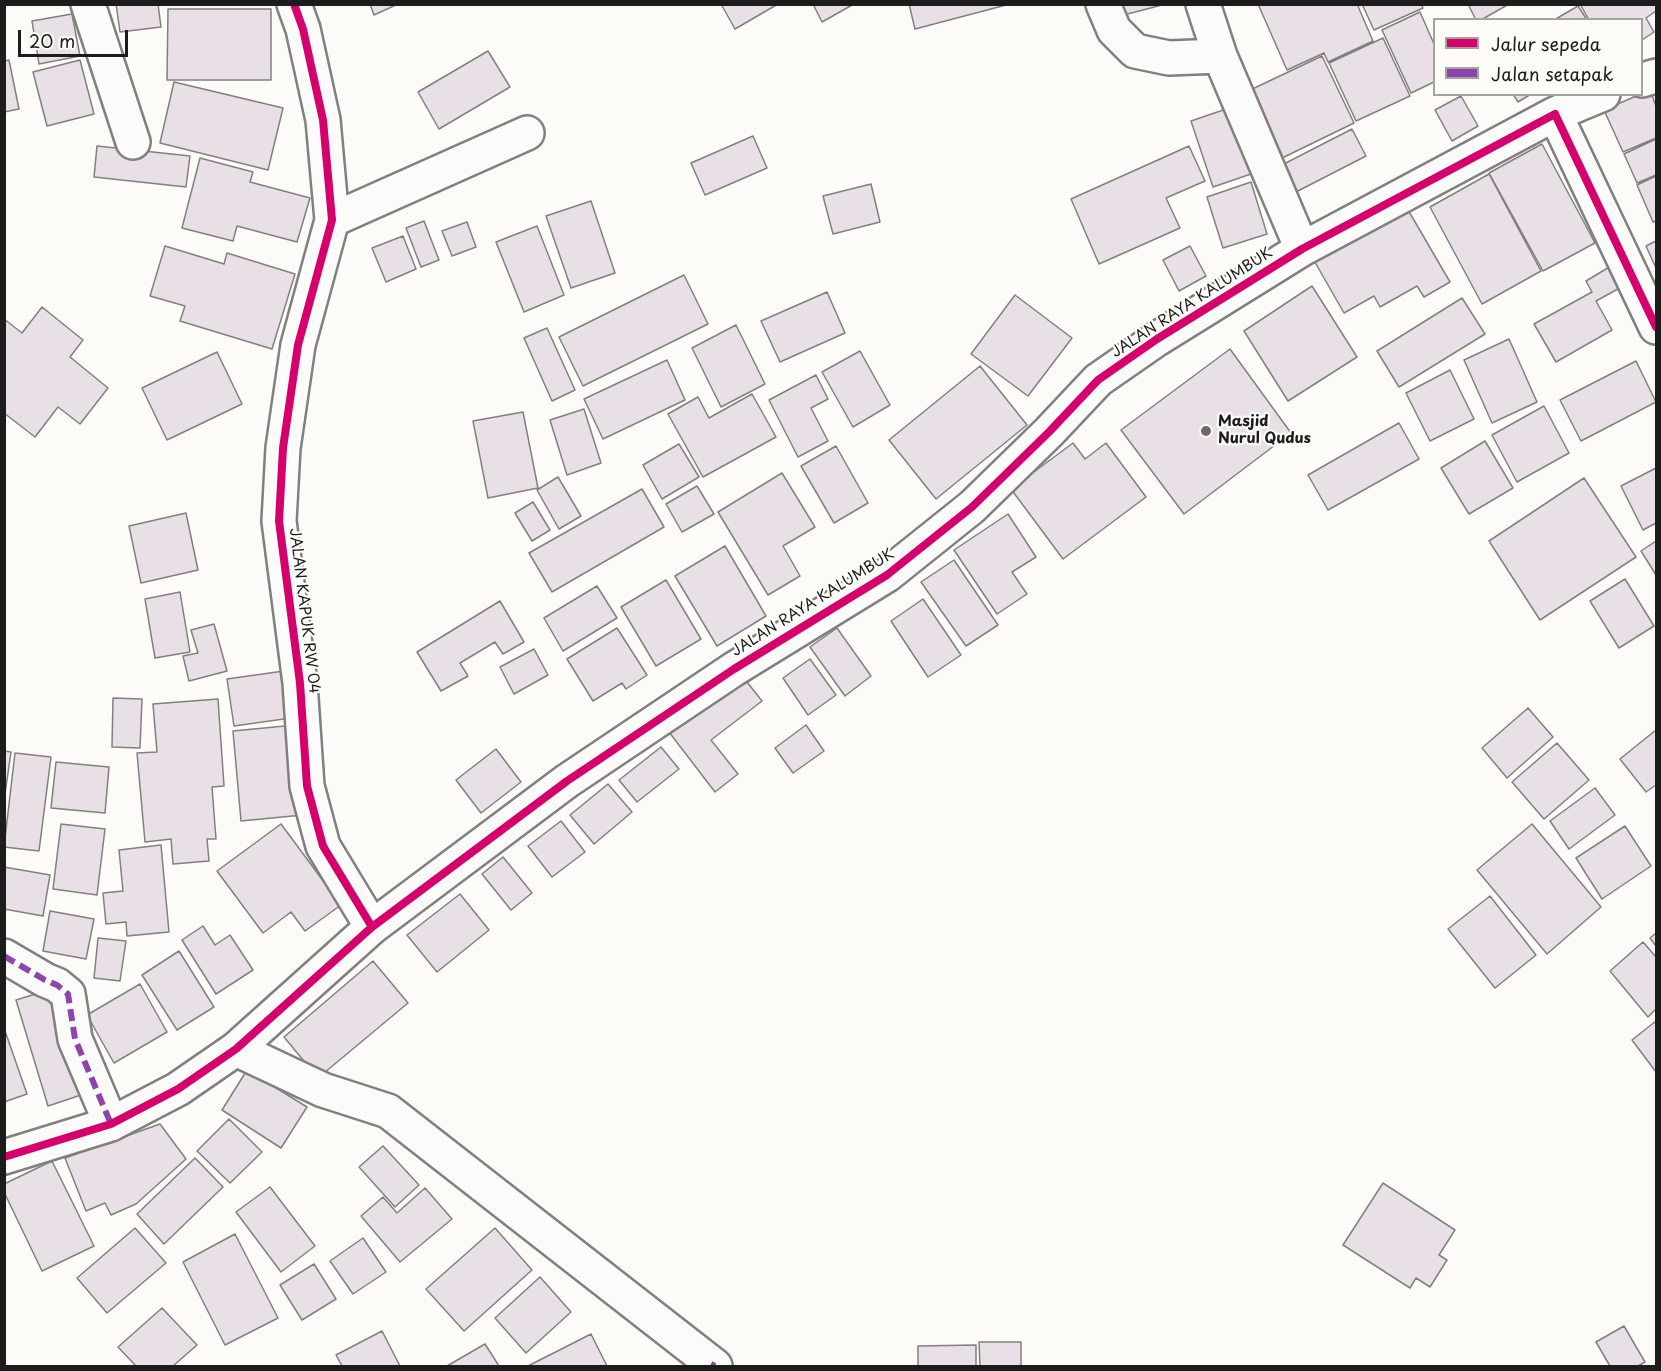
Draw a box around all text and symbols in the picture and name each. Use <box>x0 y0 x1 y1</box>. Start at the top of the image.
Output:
scale bar <box>21 18 130 56</box>
legend <box>1433 18 1643 96</box>
text: 20 m <box>29 27 75 54</box>
text: Jalur sepeda <box>1491 30 1601 57</box>
text: Jalan setapak <box>1491 60 1613 87</box>
street label: JALAN RAYA KALUMBUK <box>1108 244 1276 362</box>
place label: Masjid Nurul Qudus <box>1218 413 1311 448</box>
marker: Masjid Nurul Qudus <box>1199 424 1213 438</box>
street label: JALAN KAPUK RW 04 <box>285 527 323 695</box>
street label: JALAN RAYA KALUMBUK <box>728 545 898 661</box>

